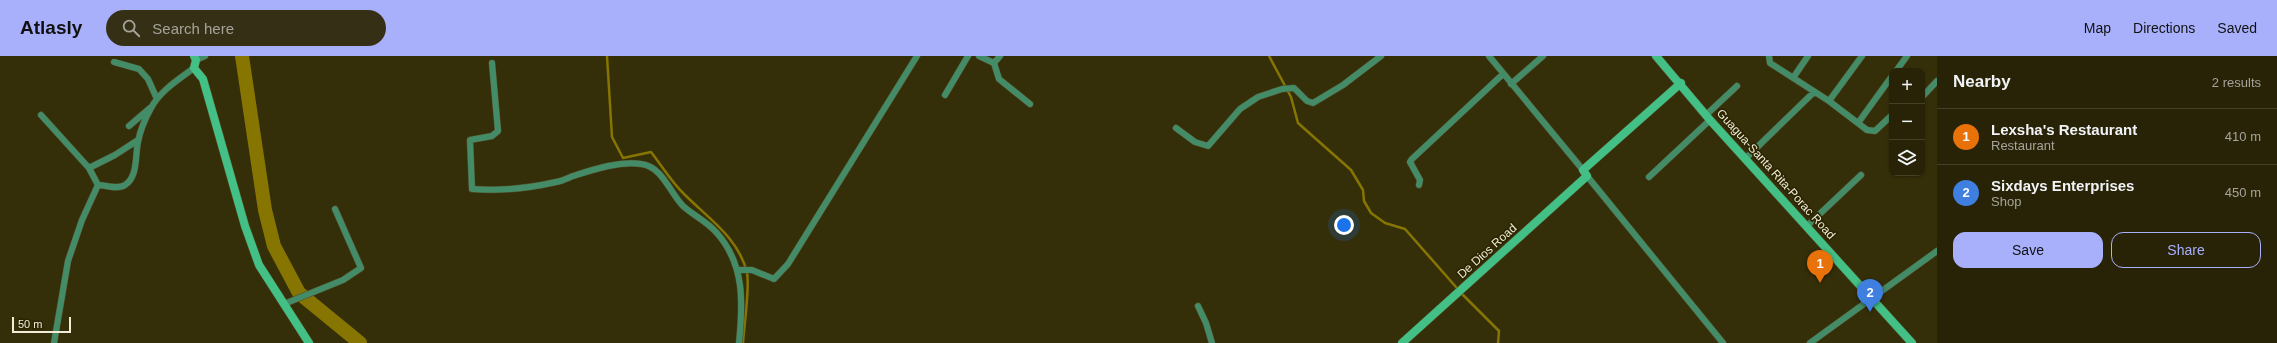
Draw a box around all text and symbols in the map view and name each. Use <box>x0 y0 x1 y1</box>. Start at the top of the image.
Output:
search box <box>106 10 386 46</box>
text: Atlasly <box>20 17 82 38</box>
icon: search <box>120 17 142 39</box>
text: Search here <box>152 20 234 37</box>
text: Map <box>2084 20 2111 36</box>
text: Directions <box>2133 20 2195 36</box>
text: Saved <box>2217 20 2257 36</box>
map controls <box>1889 68 1925 176</box>
button: + <box>1889 68 1925 104</box>
text: Nearby <box>1953 72 2011 91</box>
text: 2 results <box>2212 75 2261 90</box>
button: − <box>1889 104 1925 140</box>
street label: Guagua-Santa Rita-Porac Road <box>1714 106 1838 242</box>
text: Lexsha's Restaurant <box>1991 121 2137 138</box>
text: 1 <box>1962 129 1970 144</box>
text: 410 m <box>2225 129 2261 144</box>
text: Restaurant <box>1991 138 2055 153</box>
button: layers <box>1889 140 1925 176</box>
text: Sixdays Enterprises <box>1991 177 2134 194</box>
text: 2 <box>1962 185 1970 200</box>
text: 450 m <box>2225 185 2261 200</box>
text: Shop <box>1991 194 2021 209</box>
your location <box>1334 215 1354 235</box>
street label: De Dios Road <box>1455 221 1519 281</box>
button: Save <box>1953 232 2103 268</box>
button: Share <box>2111 232 2261 268</box>
pin: 1 <box>1807 250 1833 283</box>
pin: 2 <box>1857 279 1883 312</box>
scale bar <box>12 315 71 334</box>
text: 50 m <box>18 318 42 330</box>

